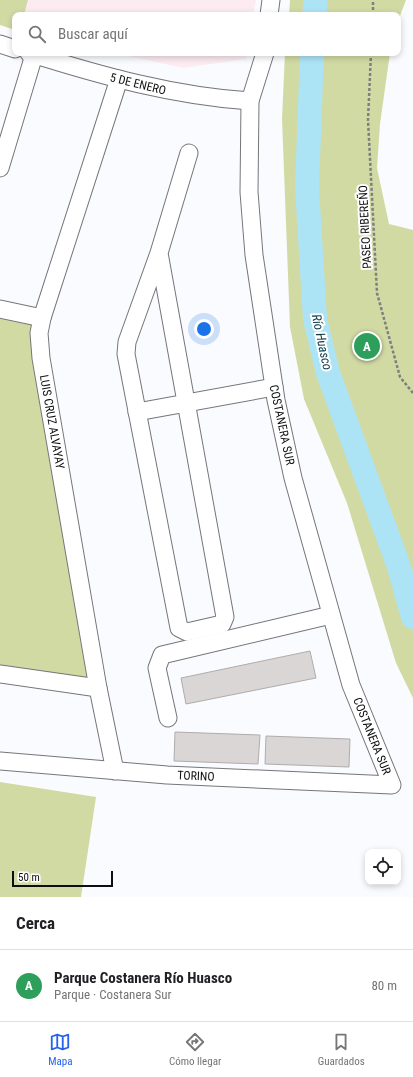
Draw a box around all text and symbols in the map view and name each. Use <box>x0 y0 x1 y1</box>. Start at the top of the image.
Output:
search box <box>12 12 401 56</box>
icon: search <box>26 23 48 45</box>
text: Buscar aquí <box>58 25 128 43</box>
street label: 5 DE ENERO <box>109 70 167 98</box>
street label: PASEO RIBEREÑO <box>354 185 374 269</box>
water label: Río Huasco <box>309 313 335 371</box>
your location <box>194 319 214 339</box>
pin: A <box>354 331 380 361</box>
street label: LUIS CRUZ ALVAYAY <box>37 374 67 471</box>
street label: COSTANERA SUR <box>267 384 297 467</box>
street label: COSTANERA SUR <box>350 695 394 777</box>
street label: TORINO <box>177 768 215 784</box>
map controls <box>365 849 401 885</box>
button: locate <box>365 849 401 885</box>
scale bar <box>12 869 113 888</box>
text: 50 m <box>18 871 40 884</box>
text: Cerca <box>16 913 55 933</box>
text: Parque Costanera Río Huasco <box>54 969 232 987</box>
text: A <box>25 978 33 993</box>
text: 80 m <box>371 978 397 993</box>
text: Parque · Costanera Sur <box>54 987 171 1002</box>
tab: Mapa <box>48 1031 73 1068</box>
tab: Cómo llegar <box>169 1031 221 1068</box>
tab: Guardados <box>318 1031 365 1068</box>

